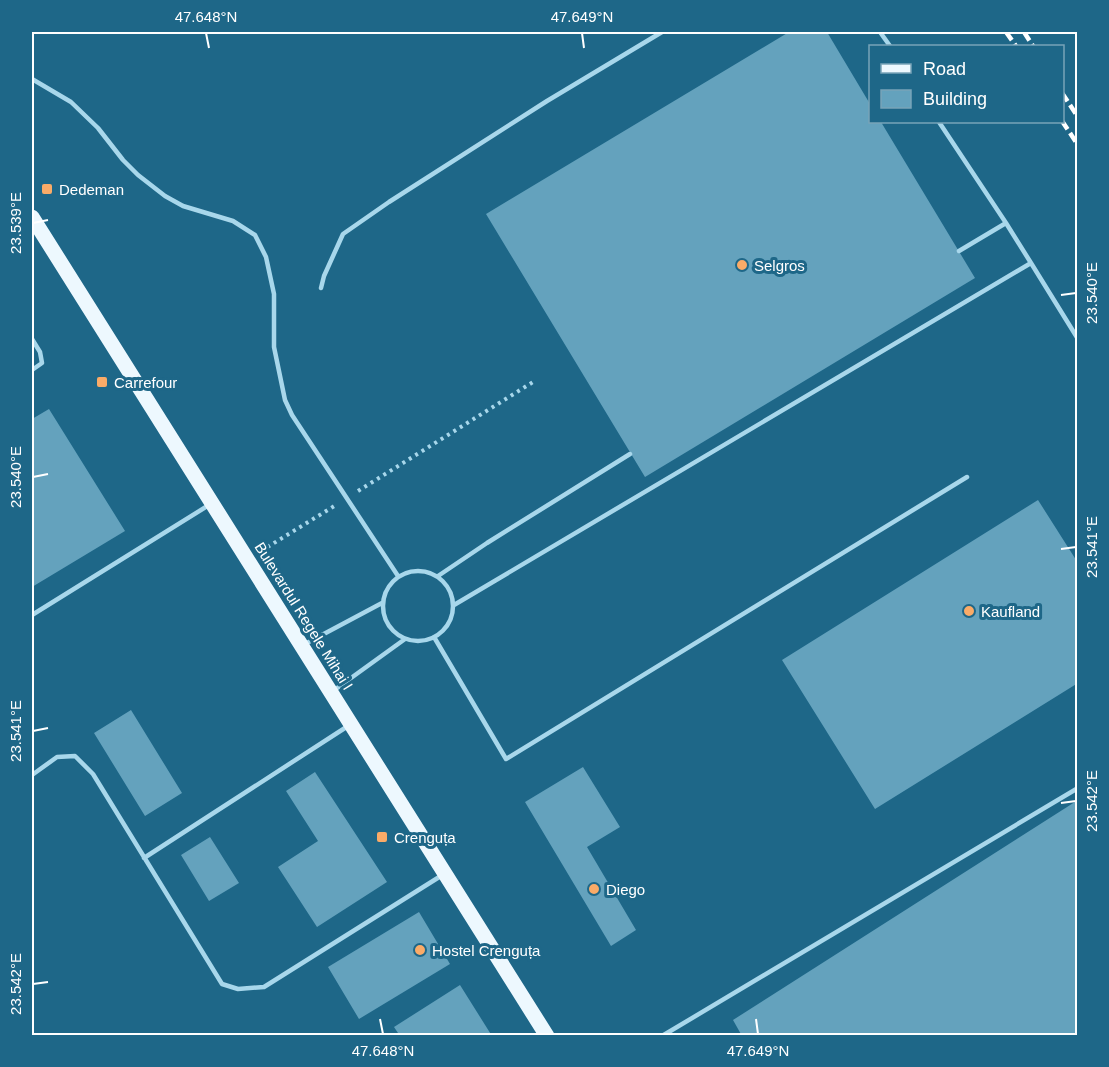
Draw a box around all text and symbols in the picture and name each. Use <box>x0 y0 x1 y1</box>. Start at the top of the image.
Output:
text: 47.648°N <box>175 8 237 25</box>
text: 47.649°N <box>551 8 613 25</box>
legend <box>869 45 1064 123</box>
text: Road <box>923 59 966 79</box>
text: Building <box>923 89 987 109</box>
place label: Dedeman <box>59 181 124 198</box>
marker: Dedeman <box>40 182 54 196</box>
text: 23.539°E <box>7 192 24 254</box>
place label: Selgros <box>754 257 805 274</box>
marker: Selgros <box>735 258 749 272</box>
text: 23.540°E <box>1083 262 1100 324</box>
place label: Carrefour <box>114 374 177 391</box>
marker: Carrefour <box>95 375 109 389</box>
text: 23.540°E <box>7 446 24 508</box>
text: 23.541°E <box>1083 516 1100 578</box>
street label: Bulevardul Regele Mihai I <box>252 539 356 693</box>
place label: Kaufland <box>981 603 1040 620</box>
marker: Kaufland <box>962 604 976 618</box>
text: 23.541°E <box>7 700 24 762</box>
text: 23.542°E <box>1083 770 1100 832</box>
place label: Crenguța <box>394 829 456 846</box>
marker: Crenguța <box>375 830 389 844</box>
place label: Diego <box>606 881 645 898</box>
marker: Diego <box>587 882 601 896</box>
place label: Hostel Crenguța <box>432 942 541 959</box>
marker: Hostel Crenguța <box>413 943 427 957</box>
text: 23.542°E <box>7 953 24 1015</box>
text: 47.648°N <box>352 1042 414 1059</box>
text: 47.649°N <box>727 1042 789 1059</box>

